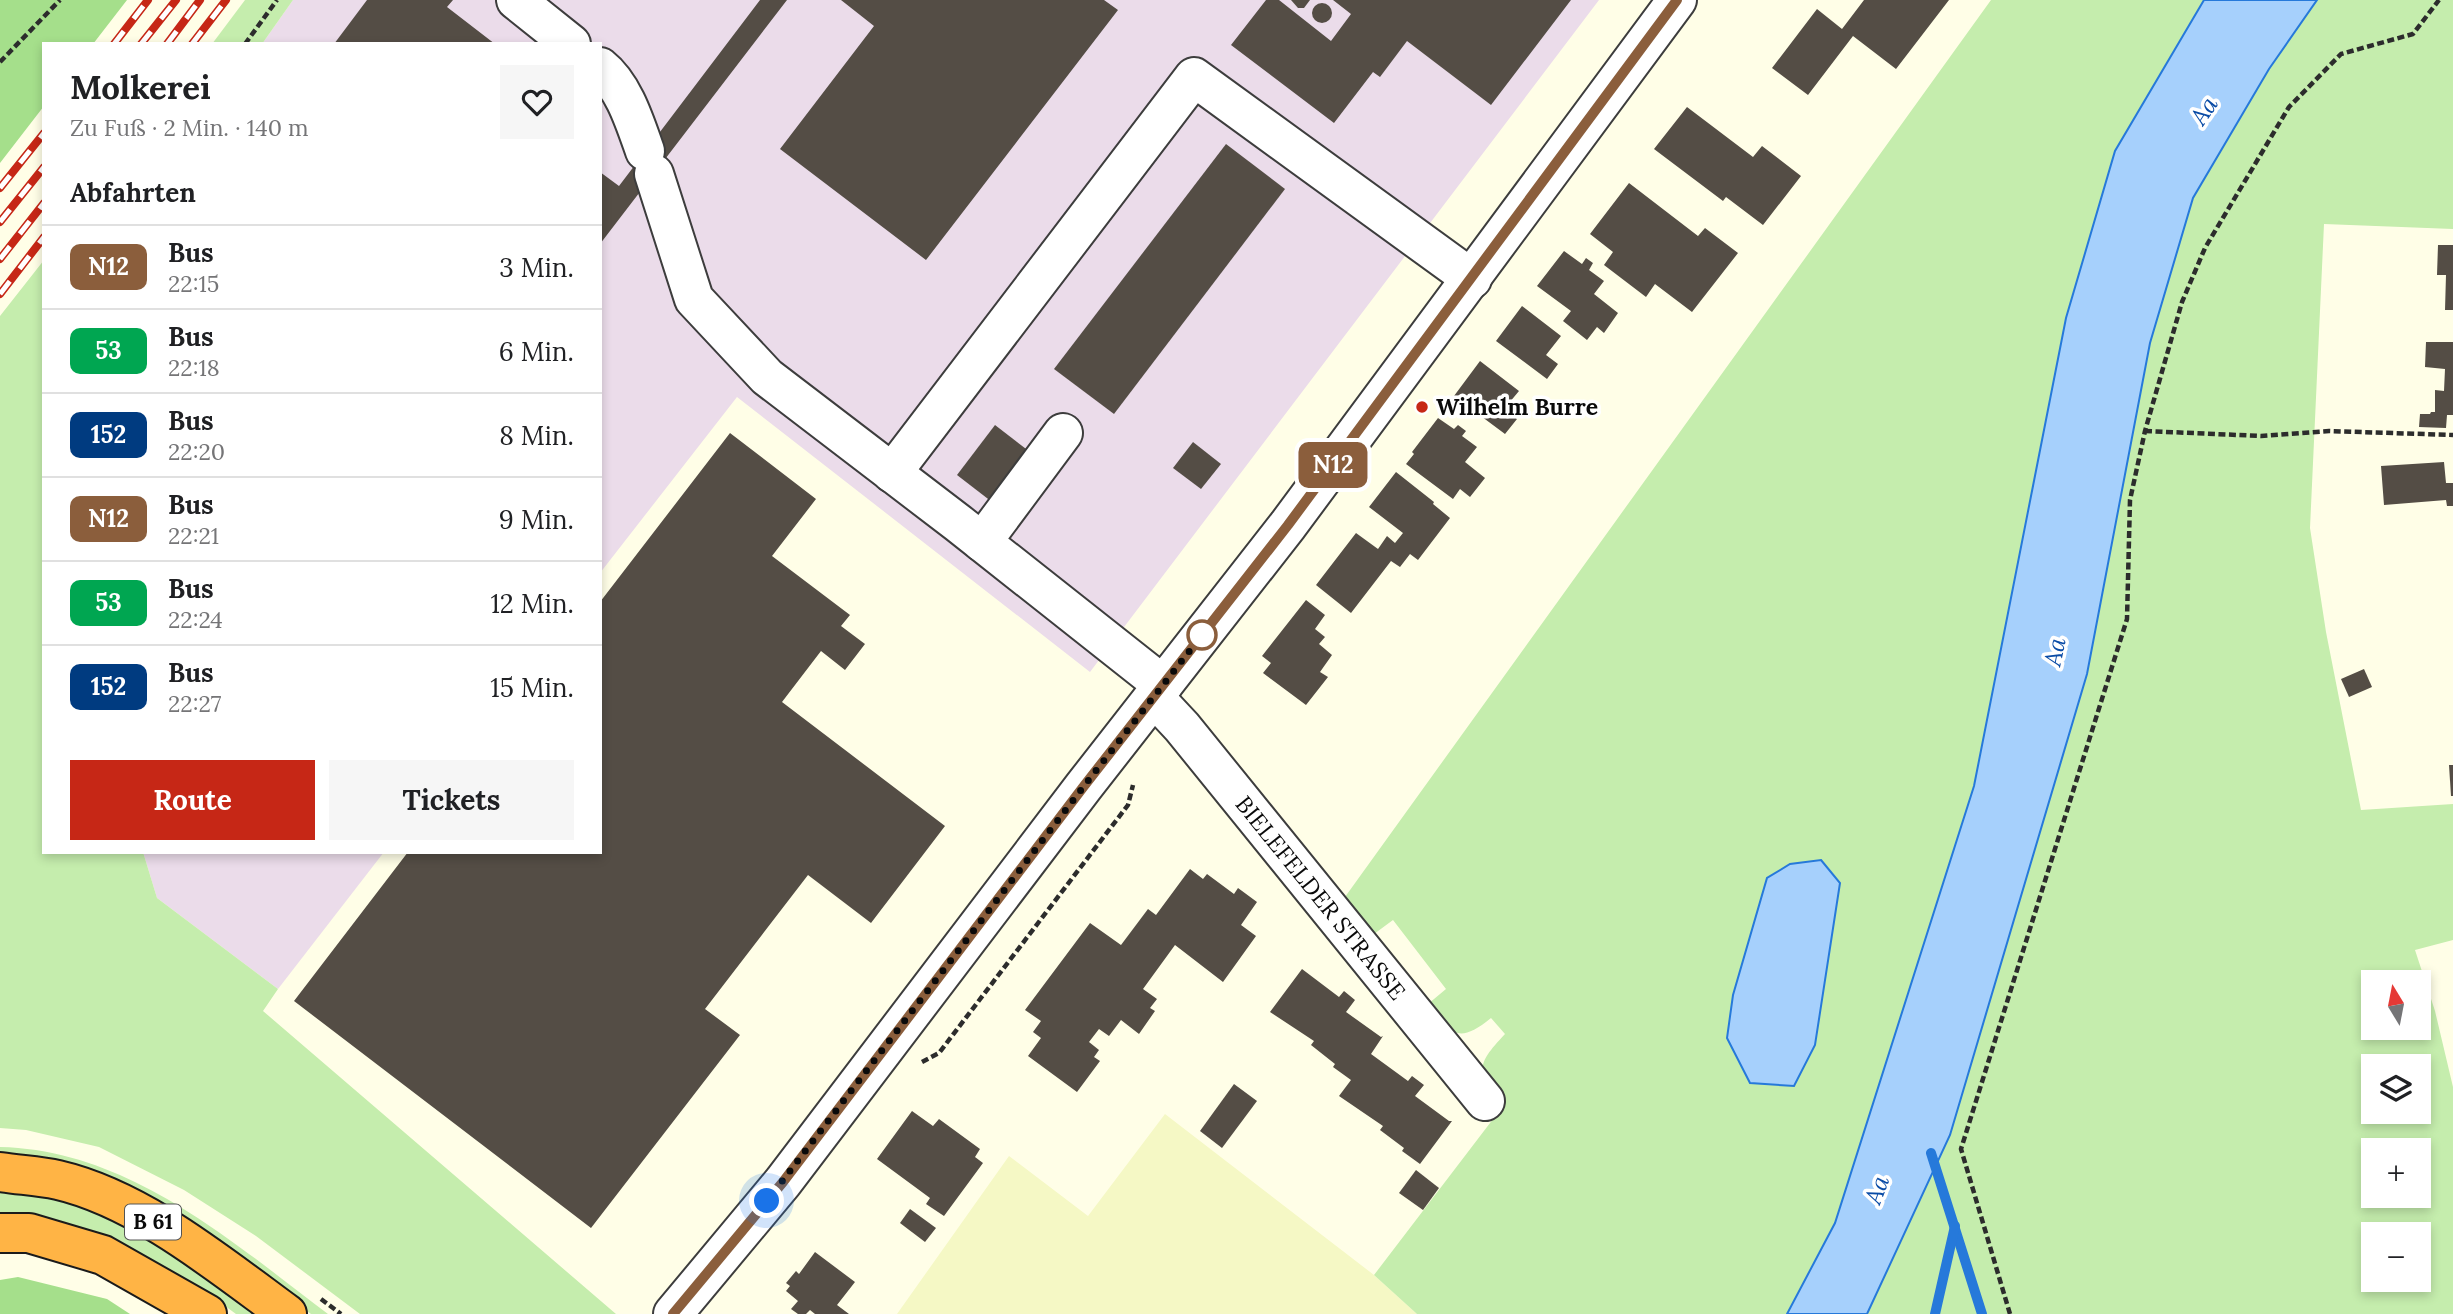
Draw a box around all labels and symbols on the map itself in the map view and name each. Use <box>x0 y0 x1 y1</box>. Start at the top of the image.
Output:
water label: Aa <box>2182 90 2225 132</box>
place label: Wilhelm Burre <box>1436 392 1598 421</box>
marker: Wilhelm Burre <box>1414 399 1430 415</box>
line badge: N12 <box>1293 442 1373 488</box>
unlabelled marker <box>1187 620 1217 650</box>
water label: Aa <box>2036 634 2073 670</box>
street label: BIELEFELDER STRASSE <box>1230 790 1412 1005</box>
north arrow <box>2361 970 2431 1040</box>
water label: Aa <box>1857 1170 1896 1209</box>
your location <box>749 1183 784 1218</box>
road number: B 61 <box>125 1204 181 1240</box>

